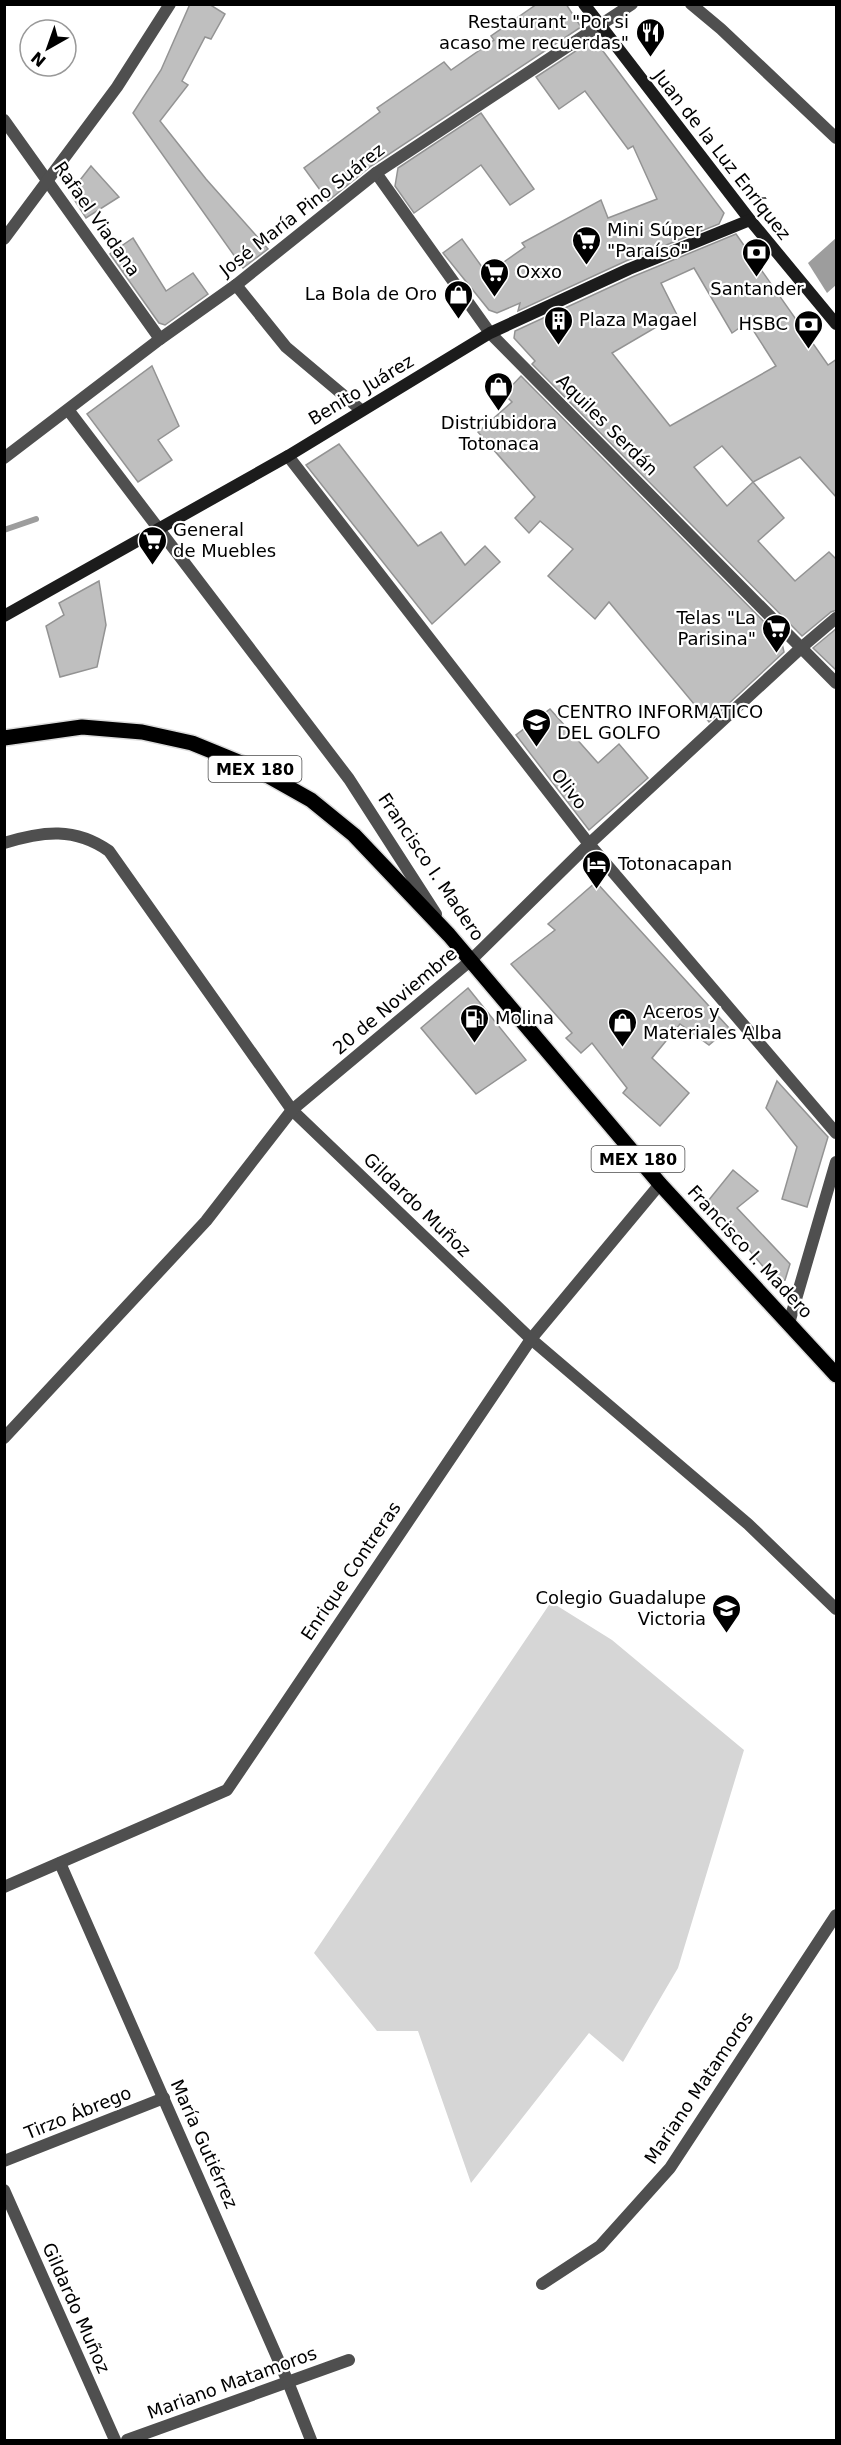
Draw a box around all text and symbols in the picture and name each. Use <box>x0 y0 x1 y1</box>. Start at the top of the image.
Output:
place label: Restaurant "Por si acaso me recuerdas" <box>439 11 629 53</box>
restaurant icon: Restaurant "Por si acaso me recuerdas" <box>634 16 666 58</box>
north arrow <box>18 18 78 78</box>
text: N <box>27 48 50 71</box>
street label: Juan de la Luz Enríquez <box>649 65 795 244</box>
street label: José María Pino Suárez <box>214 139 388 281</box>
street label: Rafael Viadana <box>50 157 145 280</box>
place label: Mini Súper "Paraíso" <box>607 219 703 261</box>
supermarket icon: Mini Súper "Paraíso" <box>570 224 602 266</box>
bank icon: Santander <box>741 236 773 278</box>
supermarket icon: Oxxo <box>479 256 511 298</box>
place label: Oxxo <box>516 261 562 282</box>
shop icon: La Bola de Oro <box>442 278 474 320</box>
place label: Santander <box>710 278 804 299</box>
place label: La Bola de Oro <box>305 283 437 304</box>
building icon: Plaza Magael <box>542 304 574 346</box>
bank icon: HSBC <box>793 308 825 350</box>
place label: Plaza Magael <box>579 309 697 330</box>
place label: HSBC <box>738 313 788 334</box>
street label: Benito Juárez <box>304 350 417 429</box>
shop icon: Distriubidora Totonaca <box>483 370 515 412</box>
street label: Aquiles Serdán <box>552 370 662 480</box>
place label: Distriubidora Totonaca <box>441 412 557 454</box>
place label: General de Muebles <box>173 519 276 561</box>
supermarket icon: General de Muebles <box>136 524 168 566</box>
place label: Telas "La Parisina" <box>676 607 756 649</box>
supermarket icon: Telas "La Parisina" <box>761 612 793 654</box>
place label: CENTRO INFORMATICO DEL GOLFO <box>557 701 763 743</box>
school or university icon: CENTRO INFORMATICO DEL GOLFO <box>520 706 552 748</box>
road number: MEX 180 <box>208 756 302 782</box>
street label: Olivo <box>547 764 592 813</box>
street label: Francisco I. Madero <box>374 789 489 945</box>
hotel icon: Totonacapan <box>581 848 613 890</box>
place label: Totonacapan <box>617 853 732 874</box>
street label: 20 de Noviembre <box>329 943 461 1059</box>
place label: Aceros y Materiales Alba <box>643 1001 782 1043</box>
fuel station icon: Molina <box>458 1002 490 1044</box>
shop icon: Aceros y Materiales Alba <box>606 1006 638 1048</box>
place label: Molina <box>495 1007 554 1028</box>
road number: MEX 180 <box>592 1146 684 1172</box>
street label: Gildardo Muñoz <box>360 1148 475 1261</box>
street label: Francisco I. Madero <box>683 1181 817 1322</box>
street label: Enrique Contreras <box>296 1497 405 1644</box>
place label: Colegio Guadalupe Victoria <box>535 1587 706 1629</box>
school or university icon: Colegio Guadalupe Victoria <box>711 1592 743 1634</box>
street label: Mariano Matamoros <box>640 2008 757 2168</box>
street label: María Gutiérrez <box>167 2076 242 2211</box>
street label: Tirzo Ábrego <box>20 2082 134 2144</box>
street label: Gildardo Muñoz <box>38 2239 115 2376</box>
street label: Mariano Matamoros <box>144 2342 319 2423</box>

